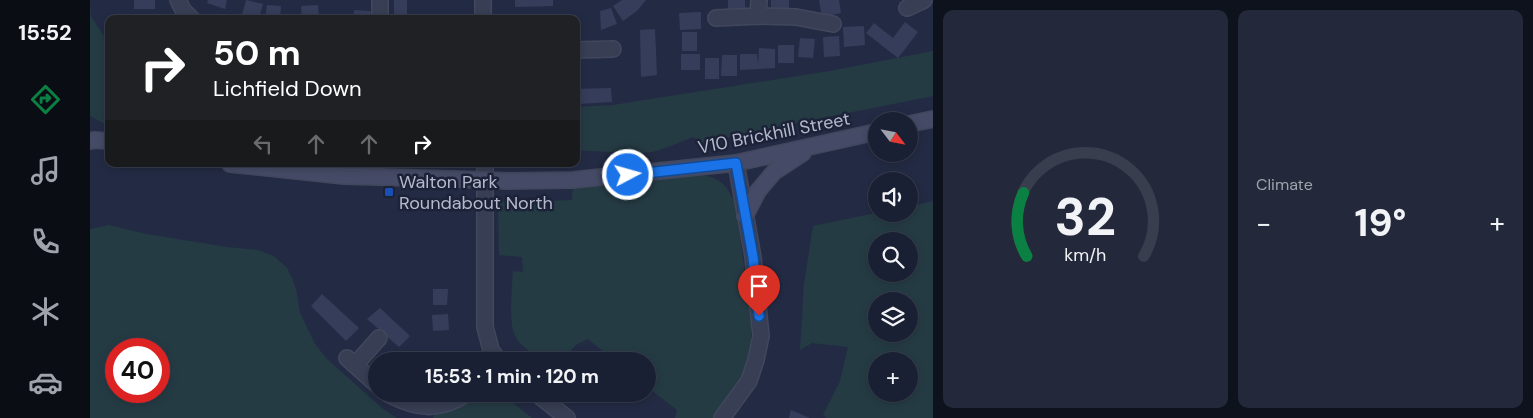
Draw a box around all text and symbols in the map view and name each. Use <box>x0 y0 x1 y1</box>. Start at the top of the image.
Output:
text: 15:52 <box>18 18 72 47</box>
text: 50 m <box>213 30 301 76</box>
icon: right <box>130 35 195 100</box>
text: Lichfield Down <box>213 74 362 103</box>
icon: directions <box>28 82 63 117</box>
street label: V10 Brickhill Street <box>696 106 852 160</box>
north arrow <box>868 112 918 162</box>
map controls <box>868 112 918 402</box>
icon: left <box>249 130 277 158</box>
icon: ahead <box>302 130 330 158</box>
icon: ahead <box>355 130 383 158</box>
icon: right <box>408 130 436 158</box>
position arrow <box>601 148 653 200</box>
icon: music <box>28 153 63 188</box>
place label: Walton Park Roundabout North <box>399 170 553 215</box>
button: sound <box>868 172 918 222</box>
text: Climate <box>1256 174 1313 195</box>
text: 32 <box>1055 183 1116 251</box>
marker: Walton Park Roundabout North <box>383 186 395 198</box>
text: 19° <box>1355 198 1406 248</box>
text: − <box>1256 205 1271 242</box>
text: + <box>1490 205 1505 242</box>
icon: phone <box>28 224 63 259</box>
button: search <box>868 232 918 282</box>
text: km/h <box>1064 243 1107 267</box>
pin <box>738 265 780 316</box>
icon: arrive <box>745 272 773 300</box>
button: layers <box>868 292 918 342</box>
icon: climate <box>28 294 63 329</box>
speed limit sign: 40 <box>105 338 170 403</box>
button: + <box>868 352 918 402</box>
text: 15:53 · 1 min · 120 m <box>425 364 599 389</box>
icon: car <box>28 365 63 400</box>

